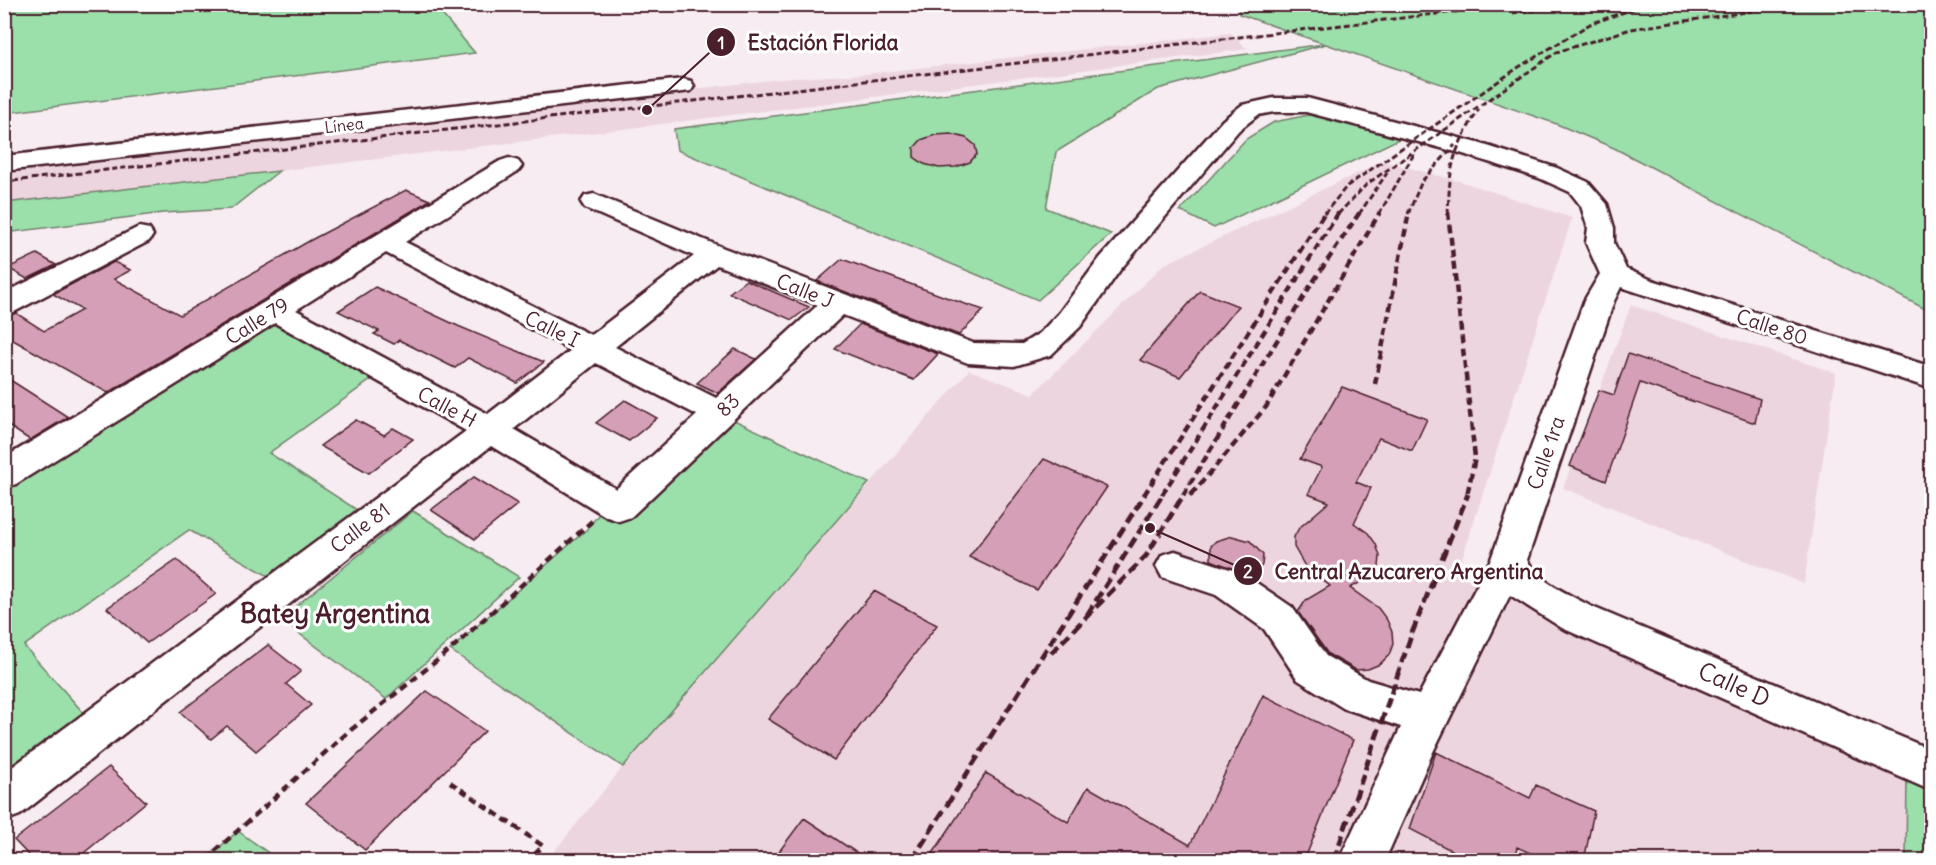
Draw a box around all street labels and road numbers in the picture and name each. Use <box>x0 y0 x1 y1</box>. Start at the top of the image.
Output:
street label: Línea <box>323 113 365 137</box>
street label: Calle J <box>773 268 837 313</box>
street label: Calle 79 <box>220 291 293 350</box>
street label: Calle 80 <box>1733 303 1811 350</box>
street label: Calle I <box>521 305 584 352</box>
street label: Calle H <box>413 381 481 432</box>
street label: 83 <box>711 388 745 422</box>
street label: Calle 1ra <box>1521 413 1570 493</box>
street label: Calle 81 <box>325 497 395 558</box>
street label: Calle D <box>1694 655 1775 713</box>

